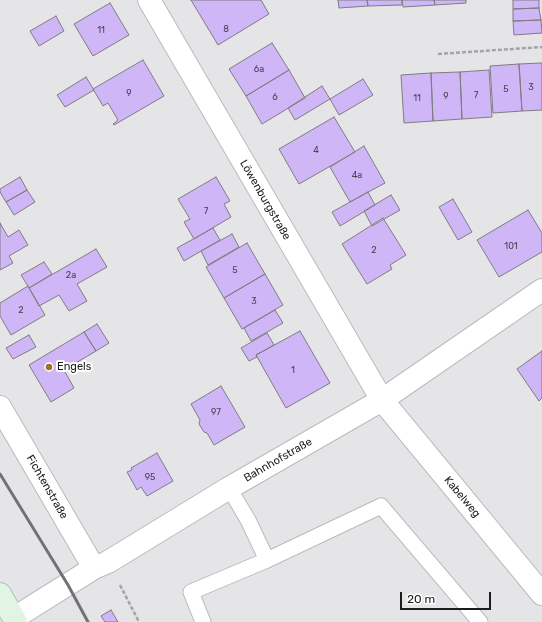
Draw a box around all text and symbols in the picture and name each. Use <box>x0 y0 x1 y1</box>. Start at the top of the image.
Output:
house number: 8 <box>223 24 229 34</box>
house number: 11 <box>97 25 105 35</box>
house number: 6a <box>254 64 264 74</box>
house number: 3 <box>528 82 534 92</box>
house number: 5 <box>503 84 509 94</box>
house number: 9 <box>126 88 132 98</box>
house number: 7 <box>474 90 478 100</box>
house number: 9 <box>443 91 449 101</box>
house number: 6 <box>272 92 278 102</box>
house number: 11 <box>413 93 421 103</box>
house number: 4 <box>313 145 319 155</box>
street label: Löwenburgstraße <box>237 158 293 242</box>
house number: 4a <box>352 170 362 180</box>
house number: 7 <box>204 206 208 216</box>
house number: 101 <box>504 241 518 251</box>
house number: 2 <box>371 245 377 255</box>
house number: 5 <box>232 265 238 275</box>
house number: 2a <box>66 270 76 280</box>
house number: 3 <box>251 296 257 306</box>
house number: 2 <box>18 305 24 315</box>
place label: Engels <box>57 360 91 374</box>
marker: Engels <box>44 362 54 372</box>
house number: 1 <box>291 365 295 375</box>
house number: 97 <box>211 407 221 417</box>
street label: Bahnhofstraße <box>242 435 314 485</box>
street label: Fichtenstraße <box>23 453 71 521</box>
house number: 95 <box>145 472 155 482</box>
street label: Kabelweg <box>441 474 483 520</box>
scale bar <box>402 584 493 610</box>
text: 20 m <box>407 592 435 606</box>

